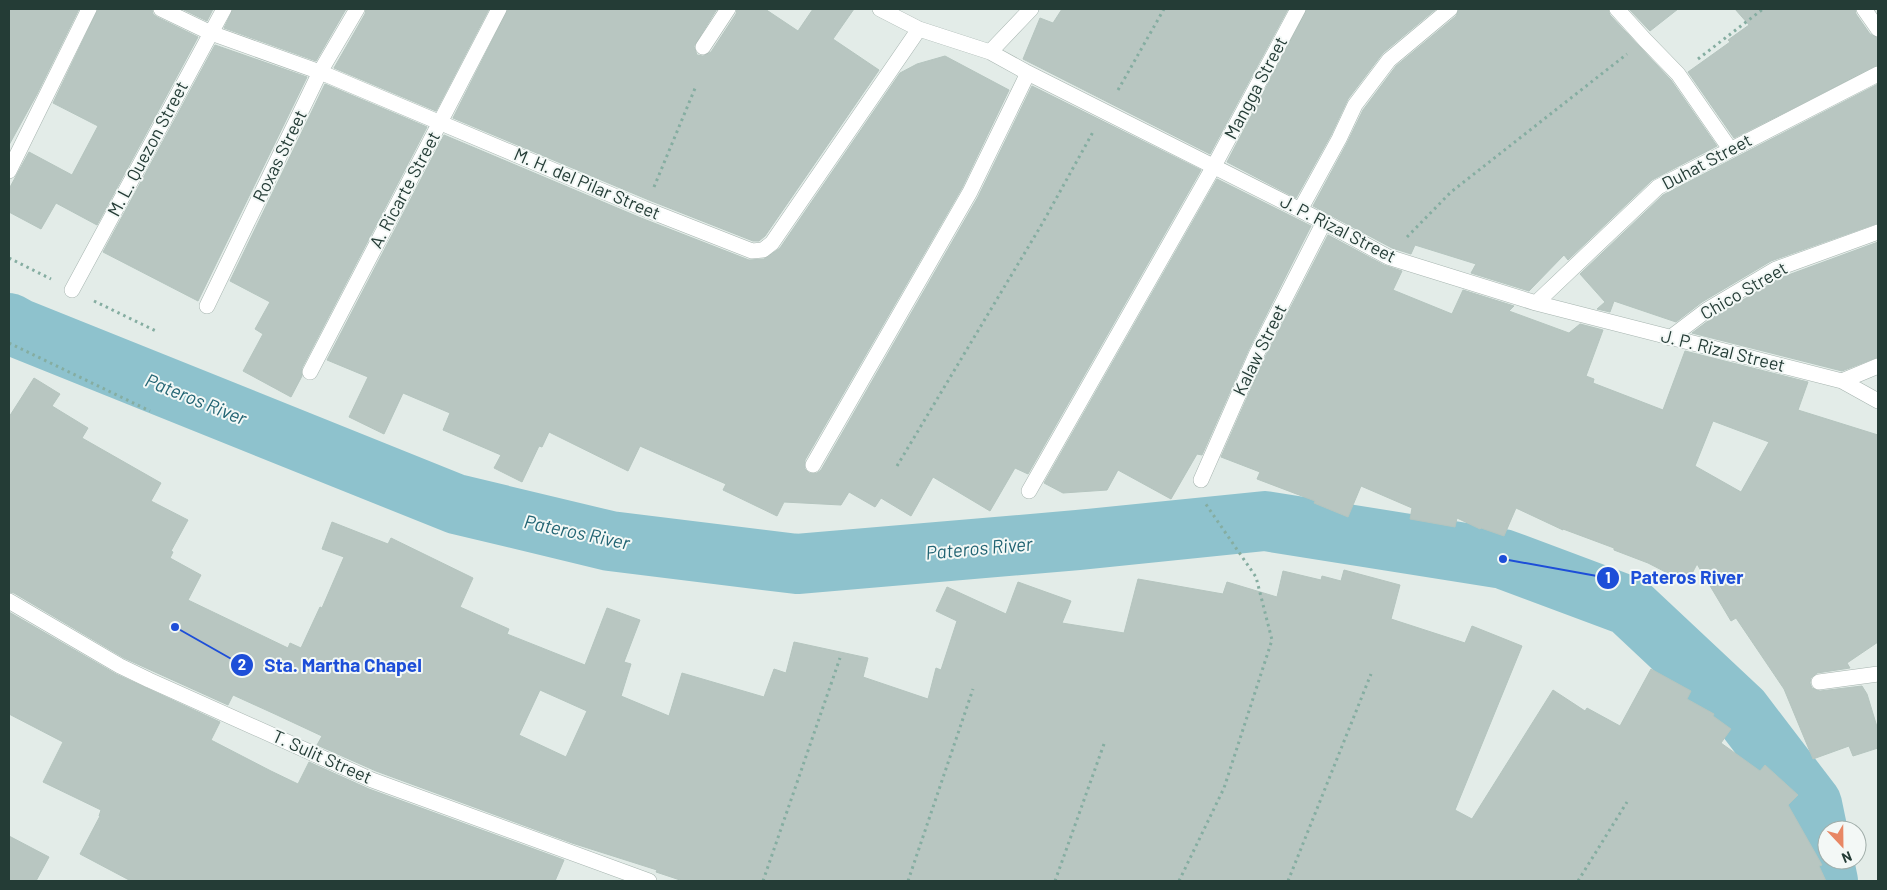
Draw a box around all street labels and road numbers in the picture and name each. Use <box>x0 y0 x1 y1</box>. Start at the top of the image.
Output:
street label: Mangga Street <box>1219 32 1291 143</box>
street label: M. L. Quezon Street <box>102 77 192 220</box>
street label: Roxas Street <box>247 106 311 205</box>
street label: A. Ricarte Street <box>364 127 444 252</box>
street label: Duhat Street <box>1658 128 1755 194</box>
street label: M. H. del Pilar Street <box>511 142 664 224</box>
street label: J. P. Rizal Street <box>1277 189 1400 267</box>
street label: Chico Street <box>1696 256 1791 324</box>
street label: Kalaw Street <box>1227 300 1291 399</box>
street label: J. P. Rizal Street <box>1659 324 1788 376</box>
street label: T. Sulit Street <box>269 724 376 788</box>

